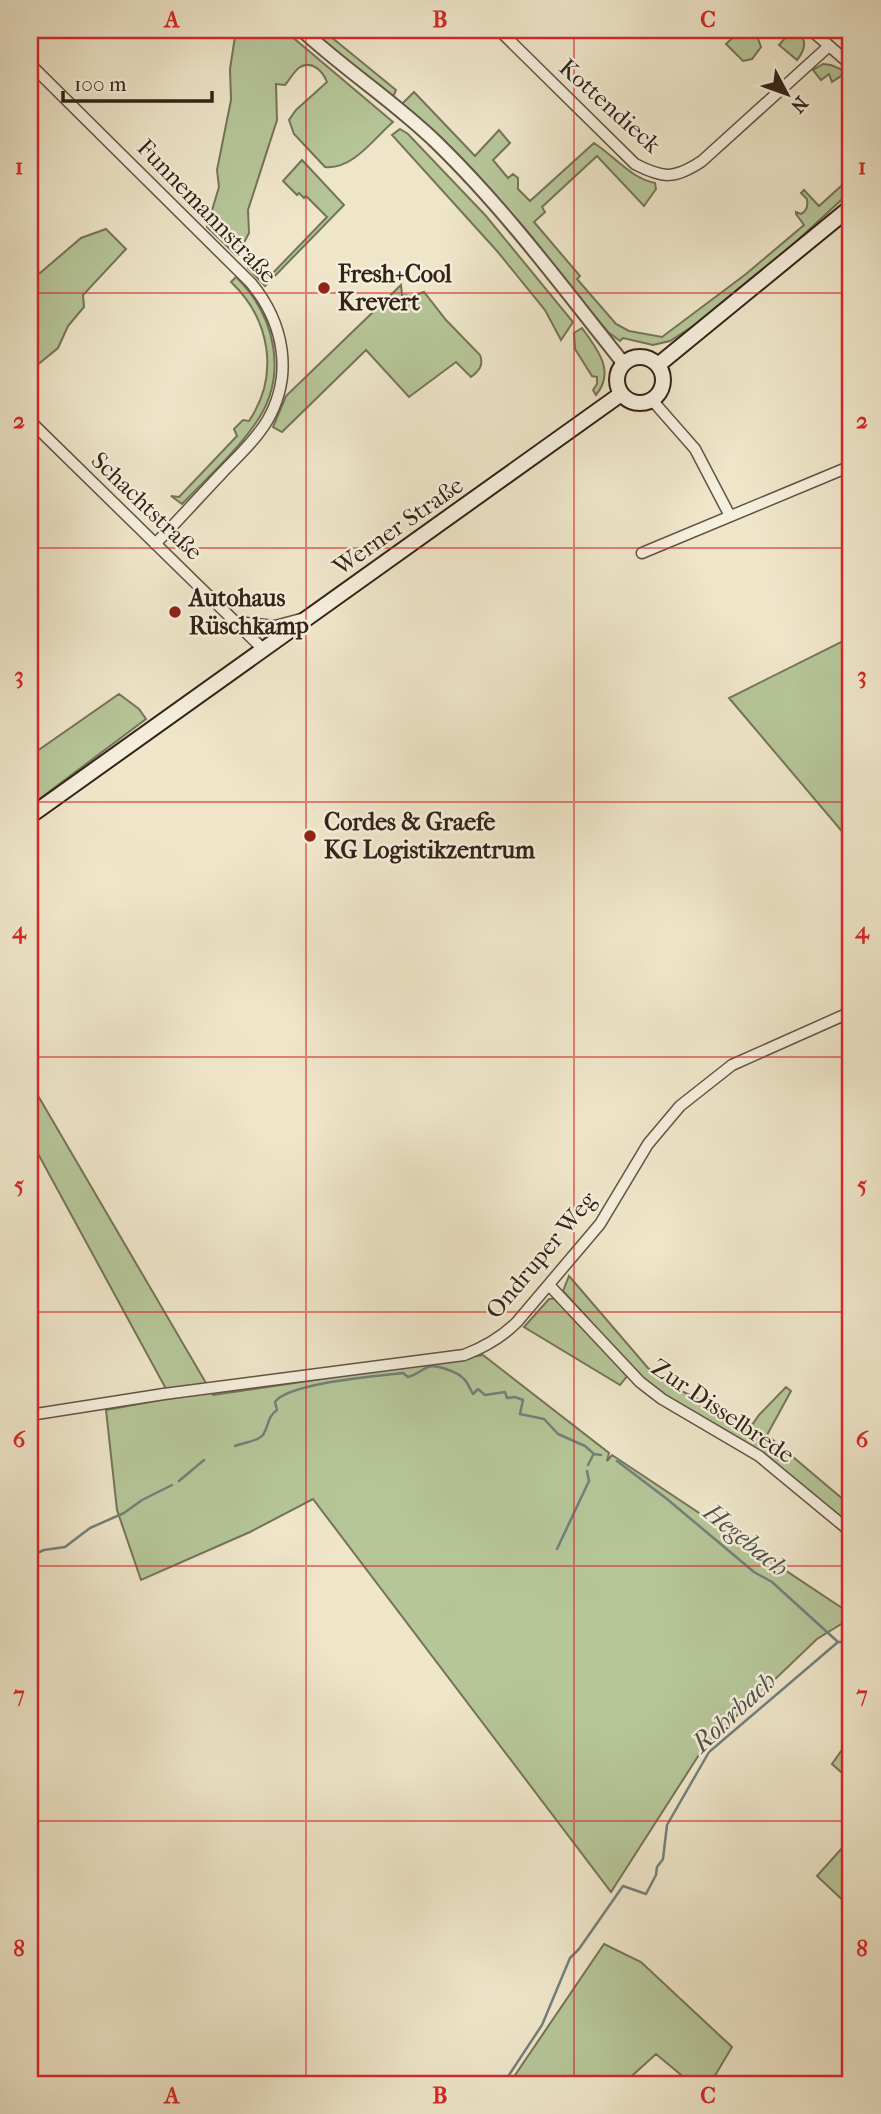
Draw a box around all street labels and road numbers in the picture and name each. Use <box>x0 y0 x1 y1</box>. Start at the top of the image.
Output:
street label: Kottendieck <box>554 53 667 159</box>
street label: Funnemannstraße <box>131 133 283 289</box>
street label: Schachtstraße <box>86 446 208 566</box>
street label: Werner Straße <box>327 471 469 582</box>
street label: Ondruper Weg <box>480 1185 603 1324</box>
street label: Zur Disselbrede <box>646 1353 800 1469</box>

